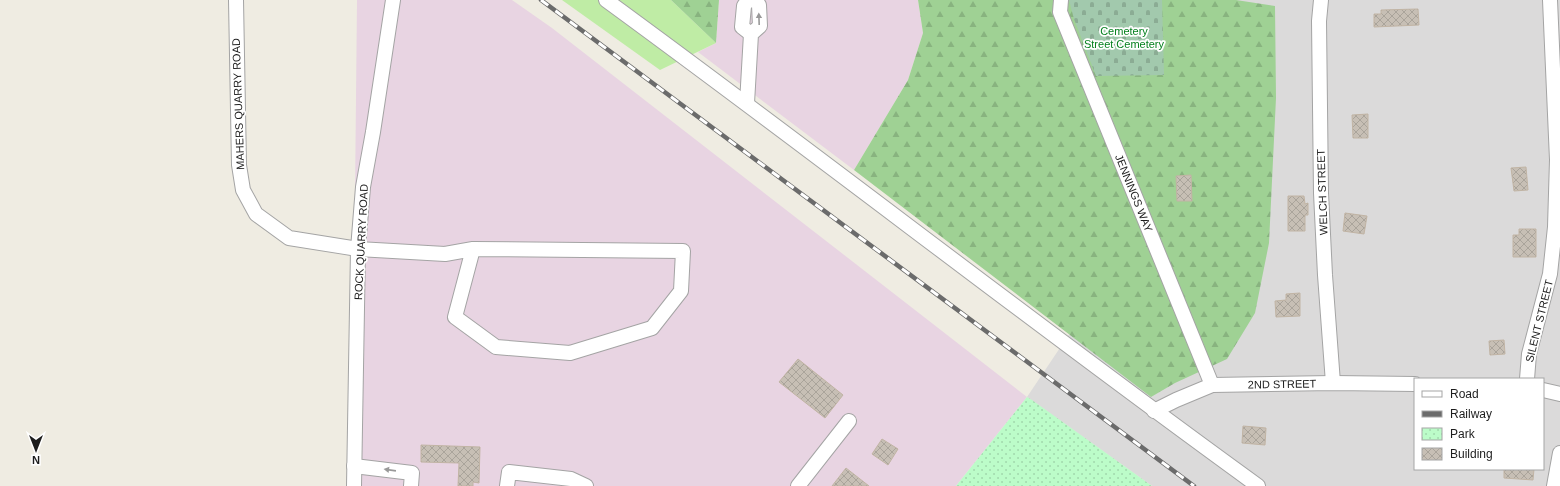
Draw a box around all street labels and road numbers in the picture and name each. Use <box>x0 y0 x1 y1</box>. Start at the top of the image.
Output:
street label: MAHERS QUARRY ROAD <box>230 38 246 170</box>
street label: WELCH STREET <box>1314 148 1330 235</box>
street label: JENNINGS WAY <box>1113 152 1155 234</box>
street label: ROCK QUARRY ROAD <box>352 184 370 300</box>
street label: SILENT STREET <box>1523 278 1555 364</box>
street label: 2ND STREET <box>1248 377 1317 391</box>

